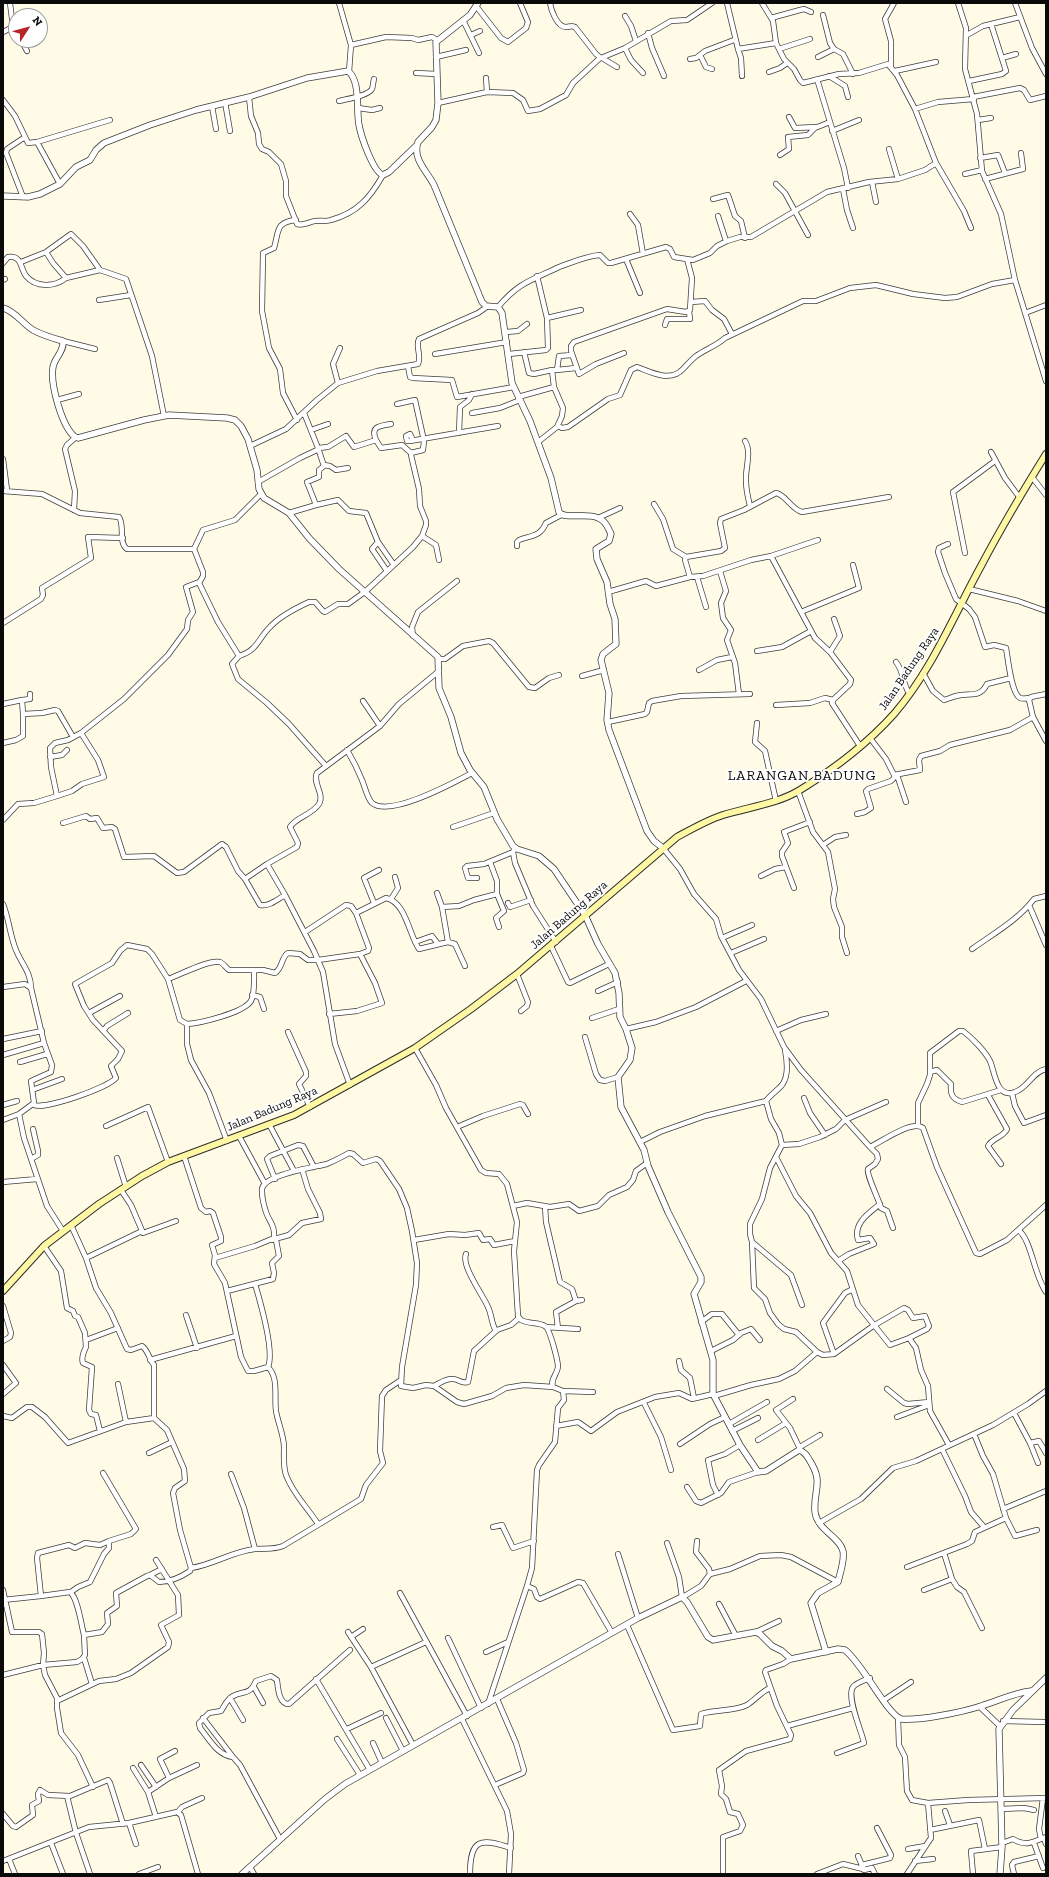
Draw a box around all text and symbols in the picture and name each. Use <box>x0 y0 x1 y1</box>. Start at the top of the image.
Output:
north arrow <box>8 8 48 48</box>
text: N <box>30 14 45 28</box>
street label: Jalan Badung Raya <box>876 625 942 713</box>
district label: LARANGAN BADUNG <box>728 768 876 784</box>
street label: Jalan Badung Raya <box>528 878 610 952</box>
street label: Jalan Badung Raya <box>225 1083 319 1135</box>

